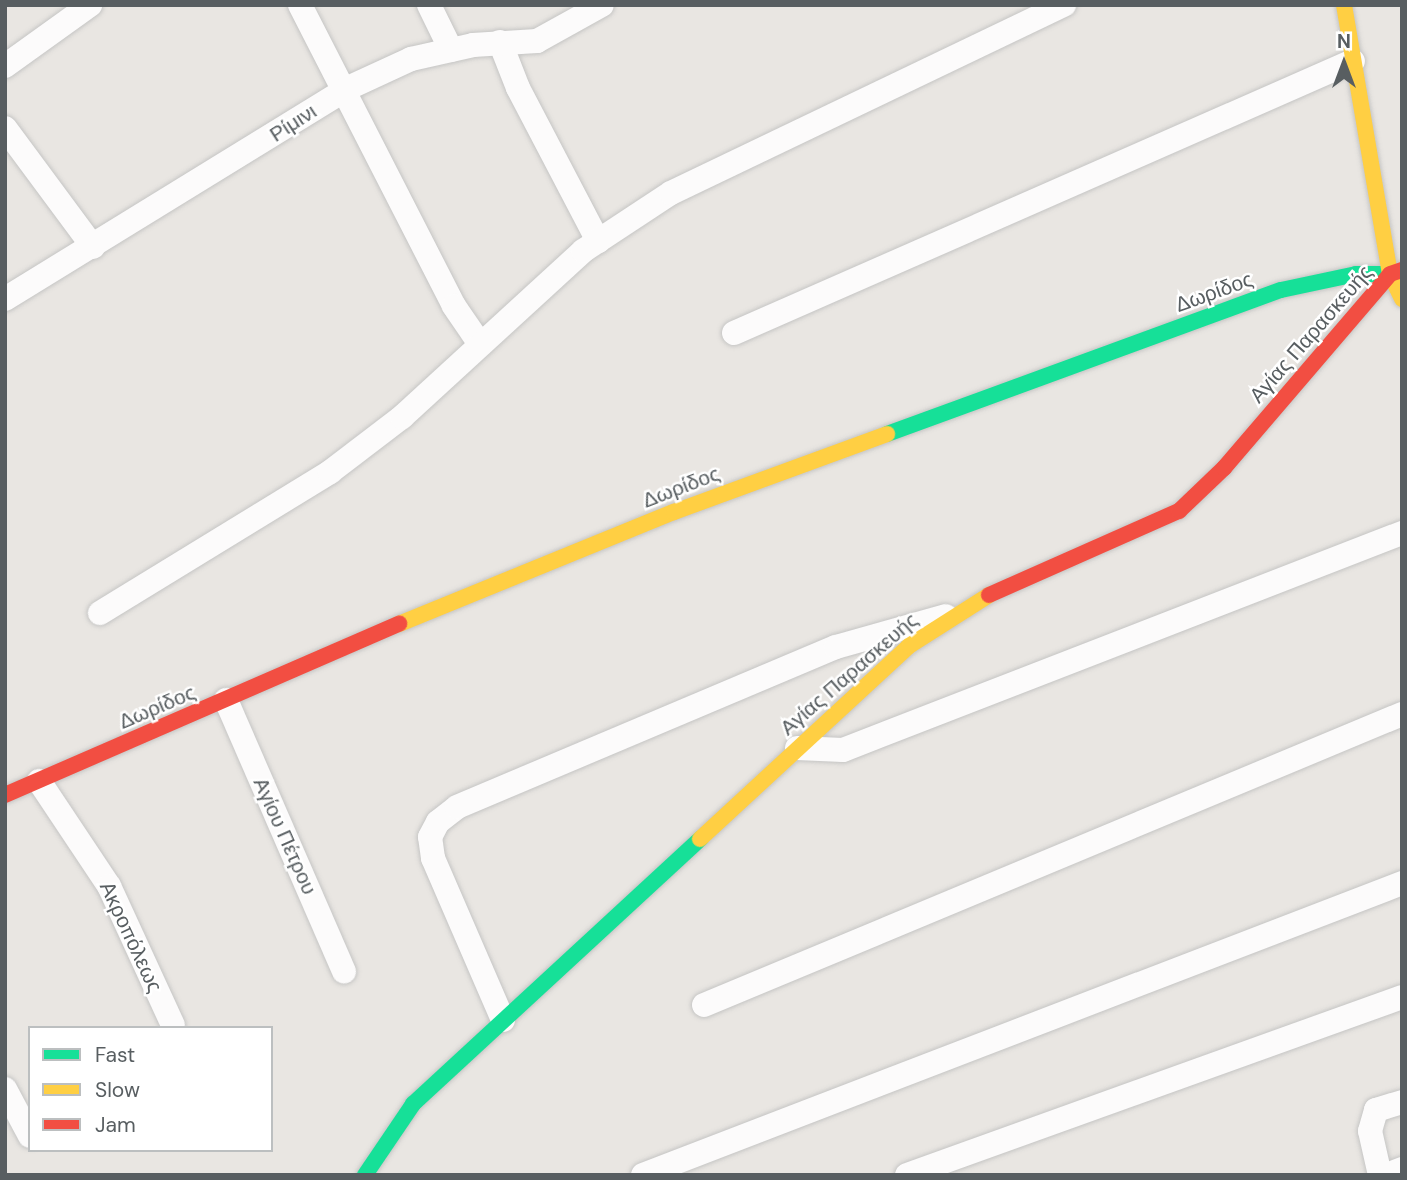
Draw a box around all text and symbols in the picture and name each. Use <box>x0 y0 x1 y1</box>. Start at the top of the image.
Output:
north arrow <box>1309 28 1379 98</box>
text: N <box>1337 29 1351 54</box>
street label: Ρίμινι <box>265 99 321 147</box>
street label: Αγίας Παρασκευής <box>1244 260 1378 408</box>
street label: Δωρίδος <box>1172 266 1256 318</box>
street label: Δωρίδος <box>639 461 723 513</box>
street label: Αγίας Παρασκευής <box>775 607 923 741</box>
street label: Δωρίδος <box>115 680 199 734</box>
street label: Αγίου Πέτρου <box>248 774 322 898</box>
street label: Ακροπόλεως <box>94 878 168 996</box>
legend <box>28 1026 273 1152</box>
text: Fast <box>95 1041 135 1069</box>
text: Slow <box>95 1076 140 1104</box>
text: Jam <box>95 1111 136 1139</box>

